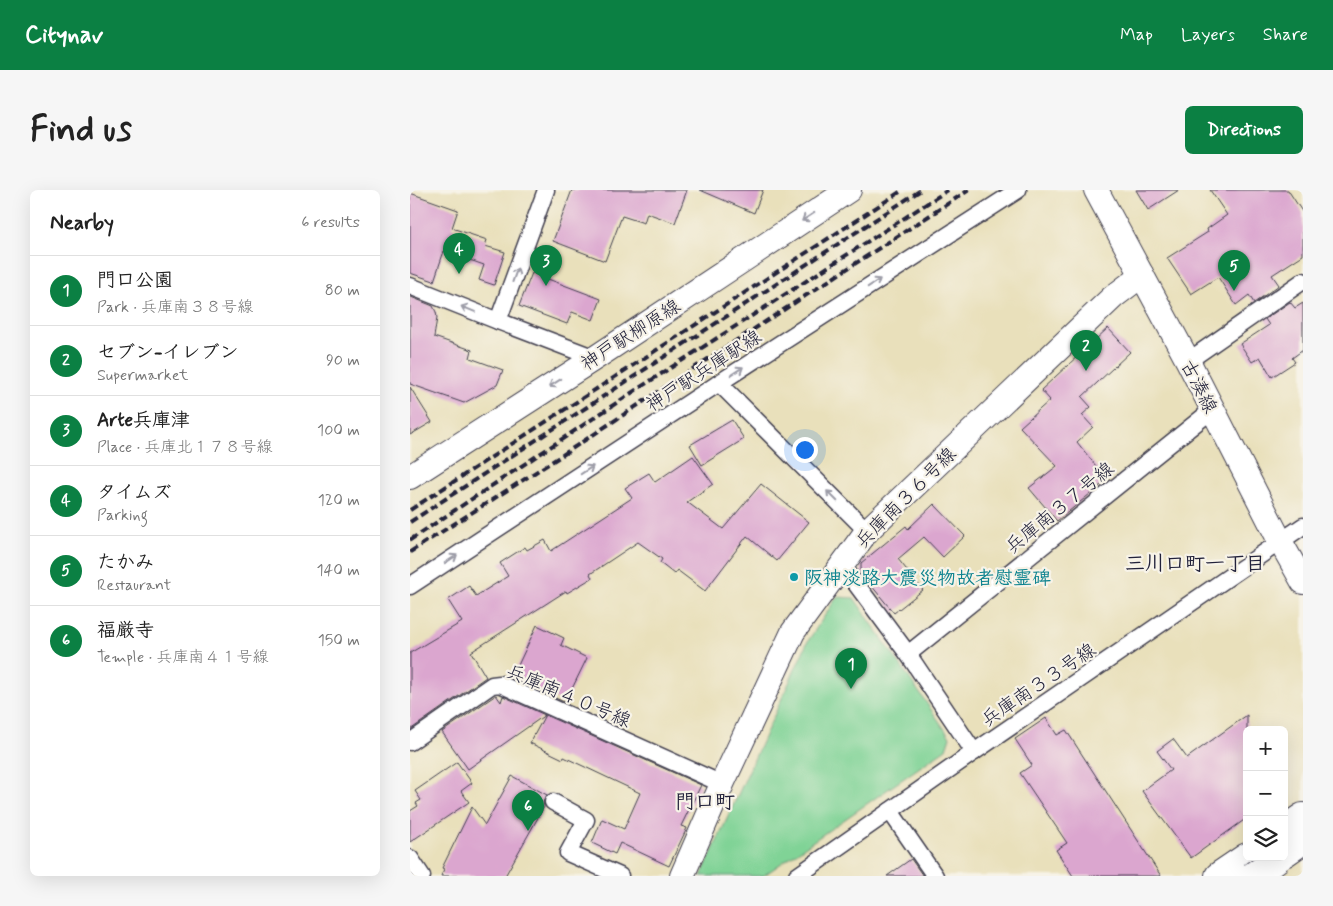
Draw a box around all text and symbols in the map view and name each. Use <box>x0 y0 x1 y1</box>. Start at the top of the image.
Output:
text: Citynav <box>25 20 103 51</box>
text: Map <box>1120 23 1153 47</box>
text: Layers <box>1181 23 1235 47</box>
text: Share <box>1263 23 1308 47</box>
button: Directions <box>1185 106 1303 154</box>
text: Find us <box>30 107 132 153</box>
text: Nearby <box>50 209 114 237</box>
text: 6 results <box>301 212 360 233</box>
one-way arrow <box>801 212 815 222</box>
pin: 4 <box>443 233 475 274</box>
pin: 3 <box>530 245 562 286</box>
pin: 5 <box>1218 250 1250 291</box>
text: 門口公園 <box>97 268 173 293</box>
one-way arrow <box>511 268 520 284</box>
one-way arrow <box>866 278 880 288</box>
text: 1 <box>62 280 70 301</box>
text: 80 m <box>325 280 360 301</box>
street label: 神戸駅柳原線 <box>576 294 685 377</box>
text: Park · 兵庫南３８号線 <box>97 297 253 318</box>
one-way arrow <box>460 304 476 313</box>
street label: 神戸駅兵庫駅線 <box>641 325 766 418</box>
pin: 2 <box>1070 330 1102 371</box>
text: セブン-イレブン <box>97 340 239 365</box>
text: 2 <box>62 350 70 371</box>
text: 90 m <box>326 350 360 371</box>
street label: 古湊線 <box>1175 356 1223 418</box>
text: Supermarket <box>97 365 188 386</box>
one-way arrow <box>730 366 744 376</box>
one-way arrow <box>549 378 563 388</box>
text: Arte兵庫津 <box>97 408 190 433</box>
text: 3 <box>62 420 70 441</box>
text: 100 m <box>317 420 360 441</box>
text: Place · 兵庫北１７８号線 <box>97 437 273 458</box>
your location <box>792 437 818 463</box>
street label: 兵庫南３６号線 <box>850 442 962 554</box>
street label: 兵庫南３７号線 <box>1000 457 1119 560</box>
one-way arrow <box>579 465 593 475</box>
text: タイムズ <box>97 480 171 505</box>
text: 4 <box>61 490 71 511</box>
text: 120 m <box>318 490 360 511</box>
one-way arrow <box>827 491 839 503</box>
text: Parking <box>97 505 148 526</box>
text: たかみ <box>97 550 154 575</box>
district label: 三川口町一丁目 <box>1125 551 1265 578</box>
one-way arrow <box>443 554 457 564</box>
text: 5 <box>61 560 71 581</box>
text: 140 m <box>316 560 360 581</box>
place label: 阪神淡路大震災物故者慰霊碑 <box>804 566 1051 591</box>
marker: 阪神淡路大震災物故者慰霊碑 <box>788 571 800 583</box>
text: Restaurant <box>97 575 171 596</box>
text: 福厳寺 <box>97 618 154 643</box>
text: 6 <box>62 630 70 651</box>
text: 150 m <box>318 630 360 651</box>
street label: 兵庫南３３号線 <box>977 638 1101 733</box>
text: Temple · 兵庫南４１号線 <box>97 647 269 668</box>
pin: 1 <box>835 648 867 689</box>
street label: 兵庫南４０号線 <box>502 659 635 734</box>
map controls <box>1243 726 1288 861</box>
button: + <box>1243 726 1288 771</box>
button: − <box>1243 771 1288 816</box>
district label: 門口町 <box>675 789 735 816</box>
pin: 6 <box>512 790 544 831</box>
button: layers <box>1243 816 1288 861</box>

